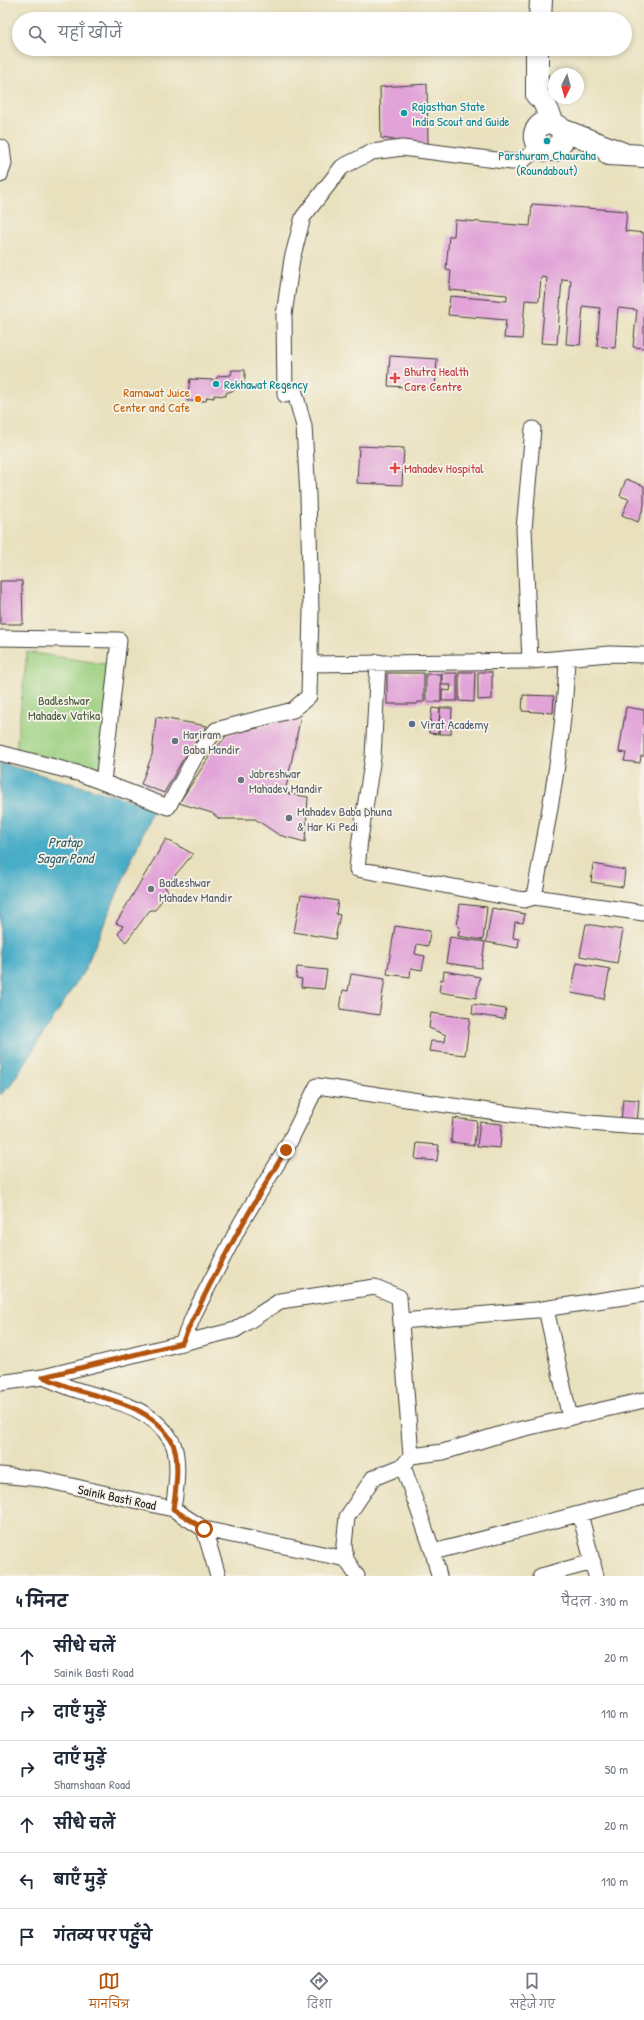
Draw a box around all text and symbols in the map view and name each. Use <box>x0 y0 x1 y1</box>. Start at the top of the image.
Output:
search box <box>12 12 632 56</box>
text: यहाँ खोजें <box>58 22 122 43</box>
icon: search <box>26 23 48 45</box>
north arrow <box>548 68 584 104</box>
place label: Rajasthan State India Scout and Guide <box>412 97 510 130</box>
marker: Rajasthan State India Scout and Guide <box>399 108 409 118</box>
marker: Parshuram Chauraha (Roundabout) <box>542 136 552 146</box>
place label: Parshuram Chauraha (Roundabout) <box>498 146 596 179</box>
place label: Bhutra Health Care Centre <box>404 362 469 395</box>
marker: Bhutra Health Care Centre <box>389 372 401 384</box>
place label: Rekhawat Regency <box>224 375 309 393</box>
marker: Rekhawat Regency <box>211 379 221 389</box>
place label: Ramawat Juice Center and Cafe <box>113 383 190 416</box>
marker: Ramawat Juice Center and Cafe <box>193 394 203 404</box>
place label: Mahadev Hospital <box>404 459 484 477</box>
marker: Mahadev Hospital <box>389 462 401 474</box>
park label: Badleshwar Mahadev Vatika <box>28 691 100 724</box>
place label: Virat Academy <box>420 715 489 733</box>
marker: Virat Academy <box>407 719 417 729</box>
place label: Hariram Baba Mandir <box>183 725 240 758</box>
marker: Hariram Baba Mandir <box>170 736 180 746</box>
place label: Jabreshwar Mahadev Mandir <box>249 764 323 797</box>
marker: Jabreshwar Mahadev Mandir <box>236 775 246 785</box>
place label: Mahadev Baba Dhuna & Har Ki Pedi <box>297 802 392 835</box>
marker: Mahadev Baba Dhuna & Har Ki Pedi <box>284 813 294 823</box>
water label: Pratap Sagar Pond <box>37 832 96 868</box>
place label: Badleshwar Mahadev Mandir <box>159 873 233 906</box>
marker: Badleshwar Mahadev Mandir <box>146 884 156 894</box>
route end <box>277 1141 295 1159</box>
street label: Sainik Basti Road <box>76 1480 158 1514</box>
route start <box>195 1520 213 1538</box>
text: 4 मिनट <box>16 1589 68 1612</box>
text: पैदल · 310 m <box>561 1592 628 1610</box>
text: सीधे चलें <box>54 1636 115 1657</box>
icon: ahead <box>16 1646 38 1668</box>
text: 20 m <box>604 1648 628 1666</box>
text: Sainik Basti Road <box>54 1663 134 1681</box>
text: दाएँ मुड़ें <box>54 1701 106 1722</box>
icon: right <box>16 1702 38 1724</box>
text: 110 m <box>601 1704 628 1722</box>
text: दाएँ मुड़ें <box>54 1748 106 1769</box>
icon: right <box>16 1758 38 1780</box>
text: 50 m <box>605 1760 628 1778</box>
text: Shamshaan Road <box>54 1775 130 1793</box>
text: सीधे चलें <box>54 1813 115 1834</box>
icon: ahead <box>16 1814 38 1836</box>
text: 20 m <box>604 1816 628 1834</box>
text: बाएँ मुड़ें <box>54 1869 106 1890</box>
icon: left <box>16 1870 38 1892</box>
text: 110 m <box>601 1872 628 1890</box>
text: गंतव्य पर पहुँचे <box>54 1925 152 1946</box>
icon: arrive <box>16 1926 38 1948</box>
tab: मानचित्र <box>89 1970 129 2016</box>
tab: दिशा <box>307 1970 332 2016</box>
tab: सहेजे गए <box>510 1970 555 2016</box>

